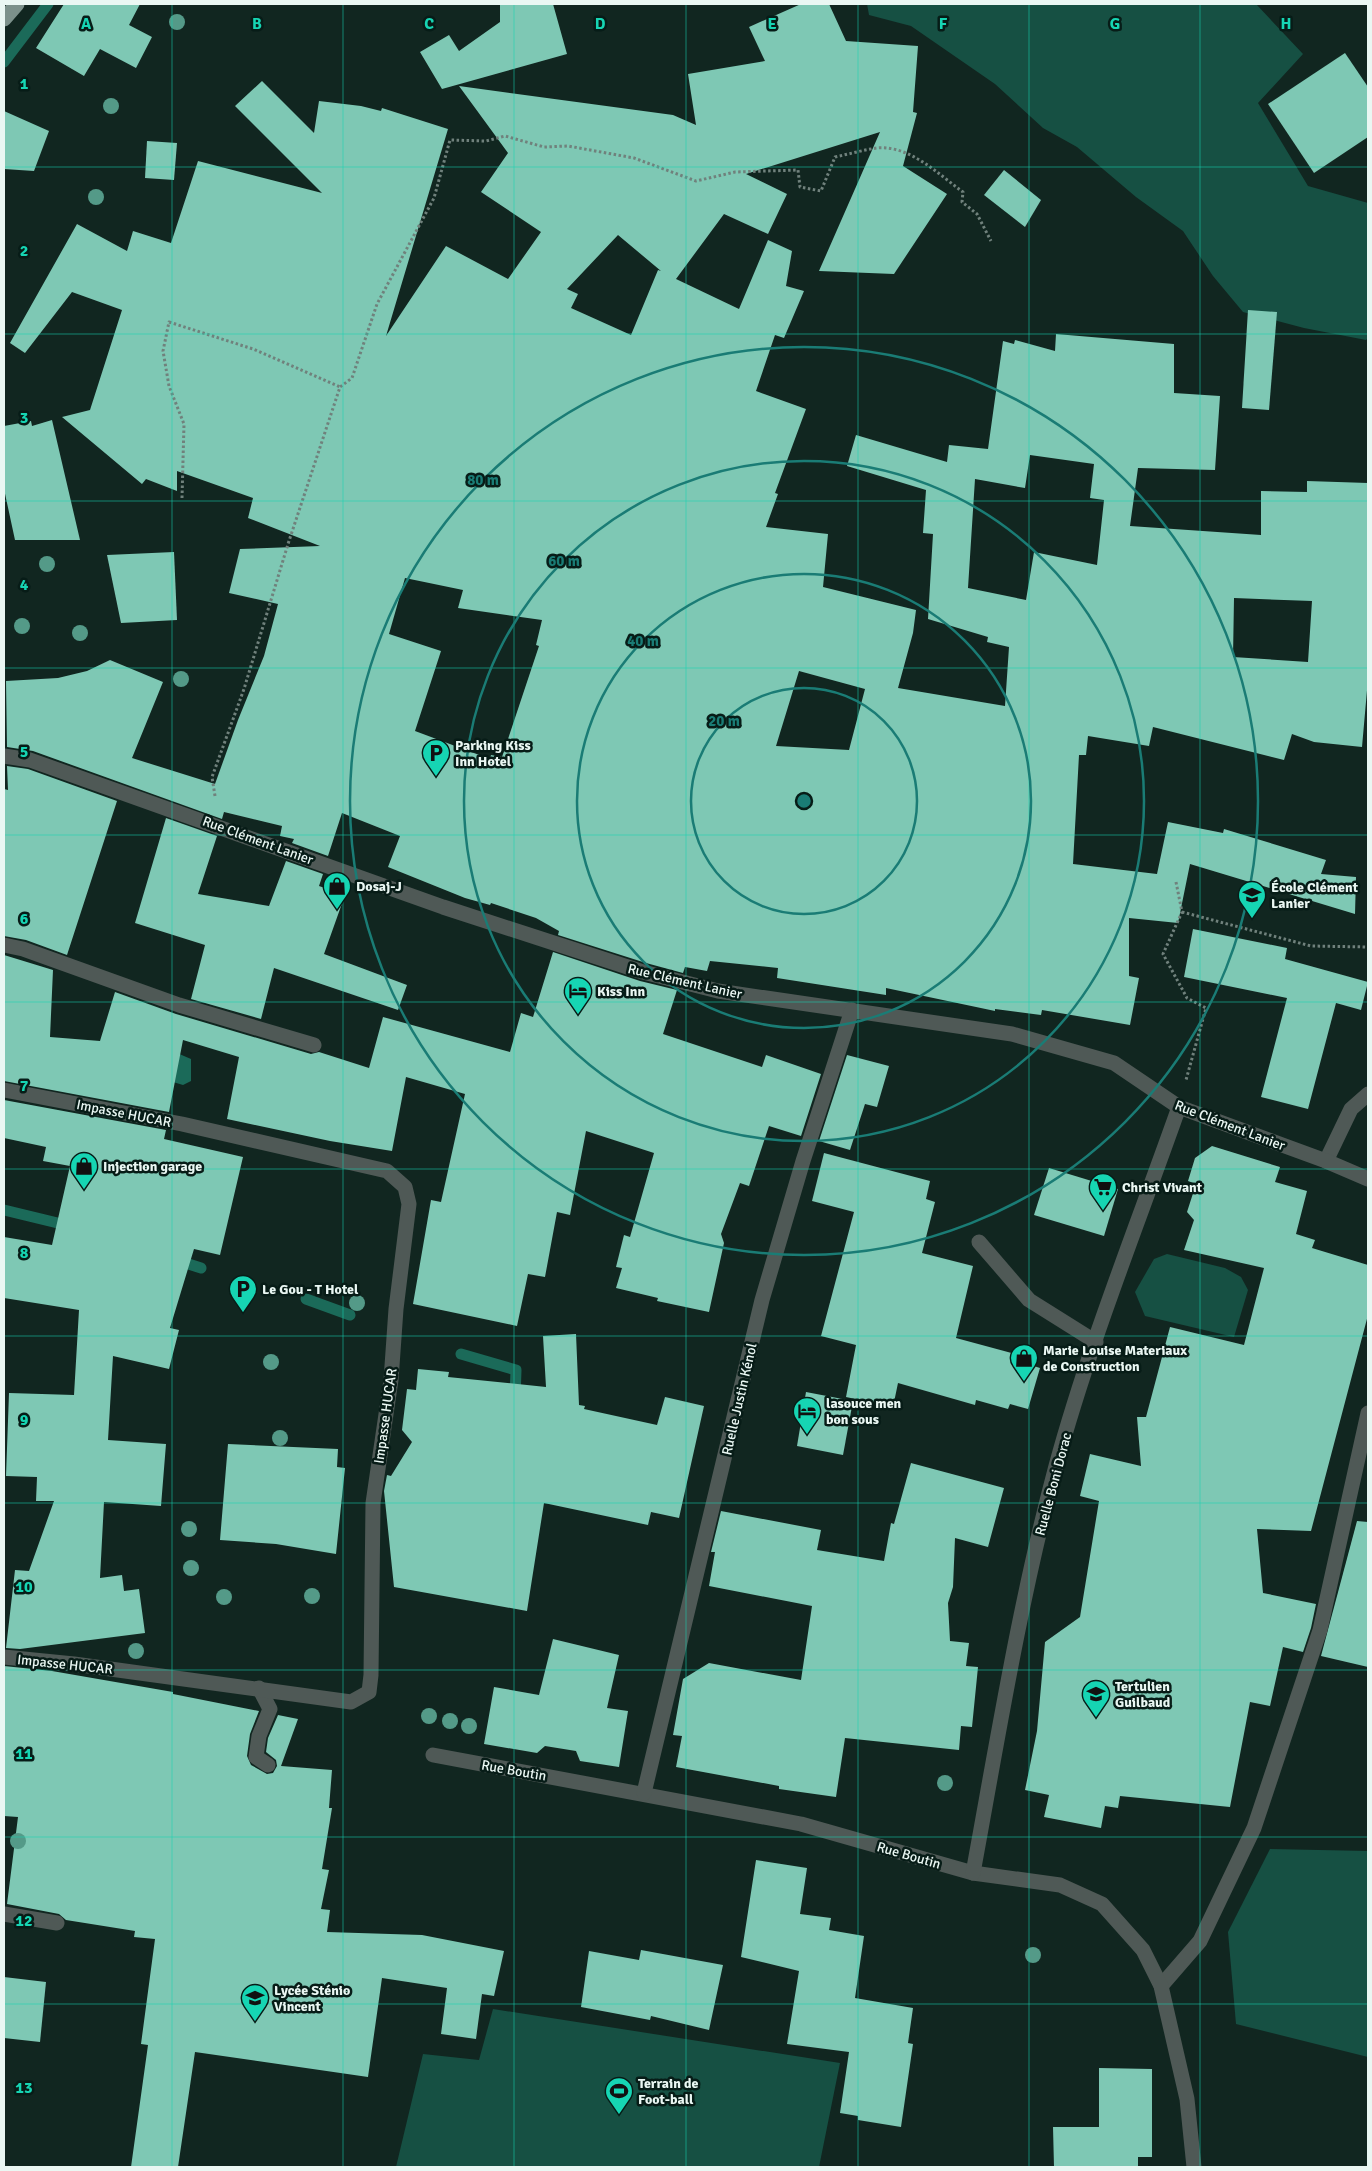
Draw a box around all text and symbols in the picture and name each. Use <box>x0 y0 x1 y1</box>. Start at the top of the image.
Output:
text: A <box>81 14 92 34</box>
text: B <box>252 14 262 34</box>
text: C <box>424 14 434 34</box>
text: D <box>595 14 606 34</box>
text: E <box>767 14 777 34</box>
text: F <box>939 14 948 34</box>
text: G <box>1110 14 1120 34</box>
text: H <box>1281 14 1291 34</box>
text: 1 <box>20 74 29 94</box>
text: 2 <box>20 241 28 261</box>
text: 3 <box>20 408 28 428</box>
text: 80 m <box>467 471 499 489</box>
text: 60 m <box>548 552 580 570</box>
text: 4 <box>20 575 29 595</box>
text: 40 m <box>627 632 659 650</box>
text: 20 m <box>708 712 740 730</box>
place label: Parking Kiss Inn Hotel <box>455 737 531 770</box>
parking icon: Parking Kiss Inn Hotel <box>421 738 451 777</box>
text: 5 <box>20 742 28 762</box>
centre of rings <box>795 792 813 810</box>
street label: Rue Clément Lanier <box>200 812 316 869</box>
shop icon: Dosaj-J <box>322 871 352 910</box>
place label: Dosaj-J <box>356 878 402 895</box>
place label: École Clément Lanier <box>1271 879 1359 912</box>
school or university icon: École Clément Lanier <box>1237 880 1267 919</box>
text: 6 <box>20 909 29 929</box>
street label: Rue Clément Lanier <box>626 960 745 1003</box>
hotel icon: Kiss Inn <box>563 976 593 1015</box>
place label: Kiss Inn <box>597 983 645 1000</box>
text: 7 <box>20 1076 29 1096</box>
street label: Impasse HUCAR <box>75 1096 173 1131</box>
street label: Rue Clément Lanier <box>1172 1097 1288 1155</box>
shop icon: Injection garage <box>69 1151 99 1190</box>
place label: Injection garage <box>103 1158 202 1175</box>
supermarket icon: Christ Vivant <box>1088 1172 1118 1211</box>
place label: Christ Vivant <box>1122 1179 1203 1196</box>
text: 8 <box>20 1243 29 1263</box>
parking icon: Le Gou - T Hotel <box>228 1274 258 1313</box>
place label: Le Gou - T Hotel <box>262 1281 359 1298</box>
street label: Ruelle Justin Kénol <box>718 1341 761 1457</box>
place label: Marie Louise Materiaux de Construction <box>1043 1342 1187 1375</box>
shop icon: Marie Louise Materiaux de Construction <box>1009 1343 1039 1382</box>
street label: Impasse HUCAR <box>370 1367 401 1465</box>
place label: lasouce men bon sous <box>826 1395 902 1428</box>
hotel icon: lasouce men bon sous <box>792 1396 822 1435</box>
text: 9 <box>20 1410 29 1430</box>
street label: Ruelle Boni Dorac <box>1032 1430 1076 1538</box>
text: 10 <box>15 1577 33 1597</box>
street label: Impasse HUCAR <box>16 1651 114 1678</box>
place label: Tertulien Guilbaud <box>1115 1678 1171 1711</box>
school or university icon: Tertulien Guilbaud <box>1081 1679 1111 1718</box>
text: 11 <box>15 1744 33 1764</box>
street label: Rue Boutin <box>480 1756 548 1785</box>
street label: Rue Boutin <box>875 1838 943 1873</box>
text: 12 <box>15 1911 33 1931</box>
place label: Lycée Sténio Vincent <box>274 1982 350 2015</box>
school or university icon: Lycée Sténio Vincent <box>240 1983 270 2022</box>
place label: Terrain de Foot-ball <box>638 2075 699 2108</box>
sports icon: Terrain de Foot-ball <box>604 2076 634 2115</box>
text: 13 <box>15 2078 33 2098</box>

